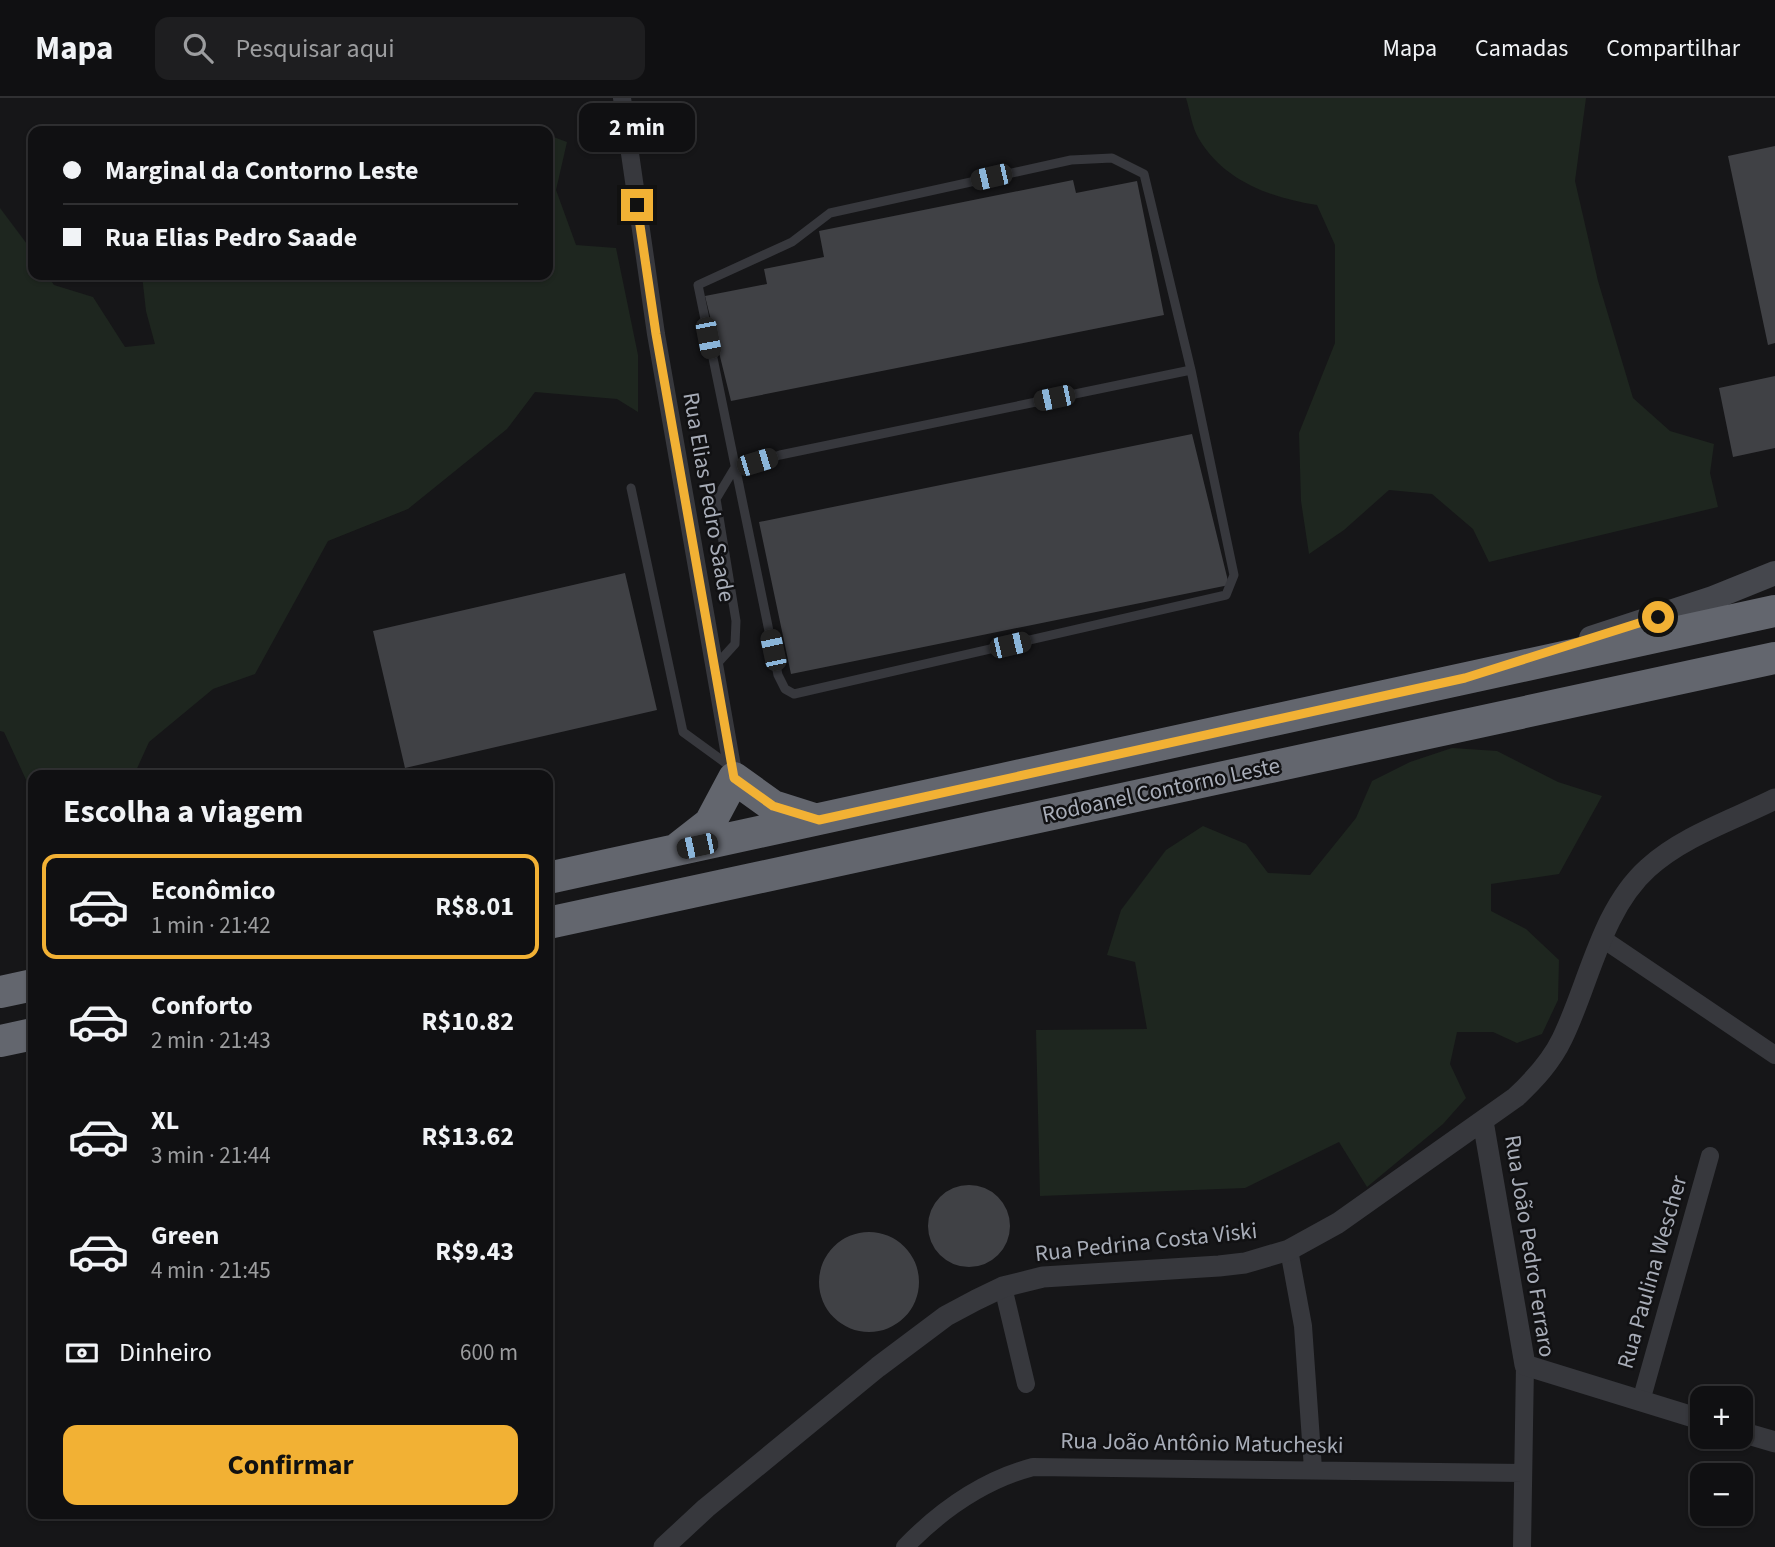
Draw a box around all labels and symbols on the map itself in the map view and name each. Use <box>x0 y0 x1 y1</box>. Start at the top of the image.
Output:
callout: 2 min <box>579 104 695 153</box>
car <box>969 162 1014 192</box>
route end <box>621 189 653 221</box>
car <box>694 315 723 361</box>
car <box>1032 383 1077 413</box>
street label: Rua Elias Pedro Saade <box>674 390 744 604</box>
car <box>734 446 781 478</box>
route start <box>1642 601 1674 633</box>
car <box>759 627 788 673</box>
car <box>988 630 1033 660</box>
street label: Rodoanel Contorno Leste <box>1039 749 1283 831</box>
car <box>675 831 720 861</box>
street label: Rua João Pedro Ferraro <box>1496 1132 1564 1360</box>
street label: Rua Paulina Wescher <box>1609 1170 1696 1373</box>
street label: Rua Pedrina Costa Viski <box>1033 1214 1259 1270</box>
street label: Rua João Antônio Matucheski <box>1060 1424 1344 1462</box>

